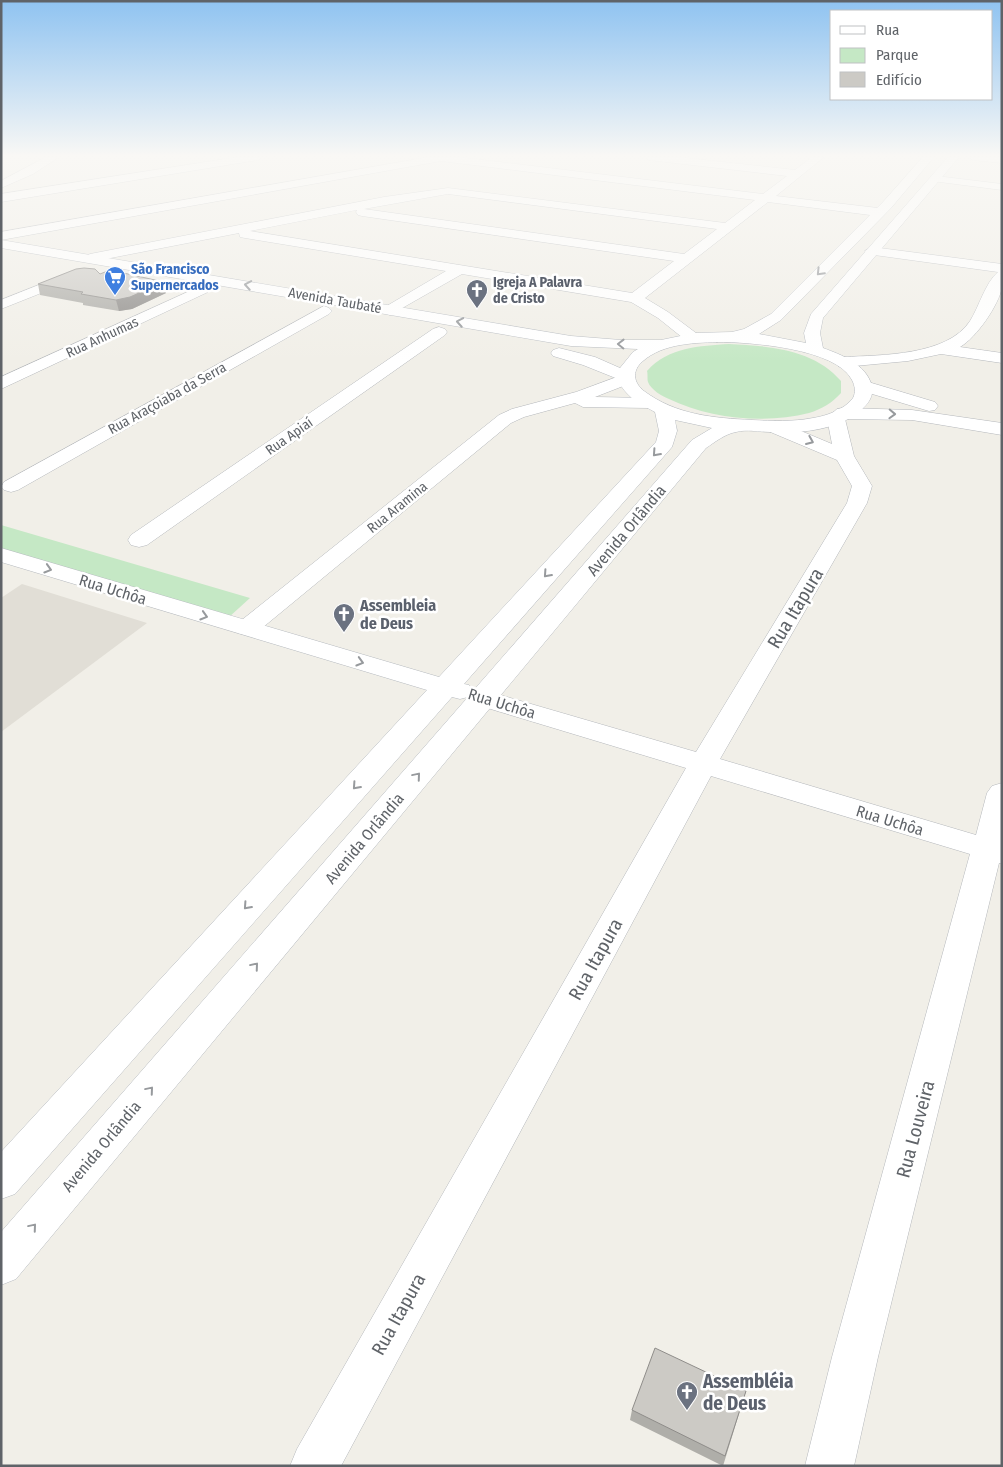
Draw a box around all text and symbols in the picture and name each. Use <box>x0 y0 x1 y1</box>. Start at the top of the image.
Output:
legend <box>830 10 993 100</box>
text: Rua <box>876 21 899 39</box>
text: Parque <box>876 46 919 64</box>
text: Edifício <box>876 71 922 89</box>
place label: São Francisco Supernercados <box>131 261 219 294</box>
supermarket icon: São Francisco Supernercados <box>103 265 127 296</box>
one-way arrow <box>817 266 826 275</box>
place label: Igreja A Palavra de Cristo <box>493 274 582 307</box>
church icon: Igreja A Palavra de Cristo <box>465 278 489 309</box>
one-way arrow <box>244 281 253 291</box>
street label: Avenida Taubaté <box>287 284 383 317</box>
street label: Rua Anhumas <box>63 313 141 362</box>
one-way arrow <box>456 317 465 327</box>
one-way arrow <box>617 339 625 350</box>
street label: Rua Araçoiaba da Serra <box>105 359 229 438</box>
one-way arrow <box>888 409 896 420</box>
street label: Rua Apiaí <box>262 414 317 459</box>
one-way arrow <box>805 435 814 446</box>
one-way arrow <box>653 448 662 457</box>
street label: Rua Aramina <box>364 478 431 537</box>
street label: Avenida Orlândia <box>583 481 670 580</box>
one-way arrow <box>43 564 52 574</box>
street label: Rua Itapura <box>762 564 828 653</box>
one-way arrow <box>544 568 553 577</box>
street label: Rua Uchôa <box>77 570 149 609</box>
place label: Assembleia de Deus <box>359 596 436 633</box>
church icon: Assembleia de Deus <box>332 602 356 633</box>
one-way arrow <box>199 610 207 620</box>
one-way arrow <box>355 656 363 666</box>
street label: Rua Uchôa <box>466 684 538 723</box>
one-way arrow <box>411 772 420 781</box>
one-way arrow <box>353 780 362 789</box>
street label: Avenida Orlândia <box>321 789 408 888</box>
street label: Rua Uchôa <box>854 801 926 840</box>
one-way arrow <box>244 901 253 910</box>
street label: Rua Itapura <box>564 914 627 1004</box>
one-way arrow <box>249 963 258 972</box>
street label: Rua Louveira <box>891 1078 940 1180</box>
one-way arrow <box>144 1086 153 1095</box>
street label: Avenida Orlândia <box>58 1097 145 1196</box>
one-way arrow <box>27 1223 36 1232</box>
street label: Rua Itapura <box>367 1269 430 1359</box>
place label: Assembléia de Deus <box>702 1370 793 1415</box>
church icon: Assembléia de Deus <box>675 1380 699 1411</box>

